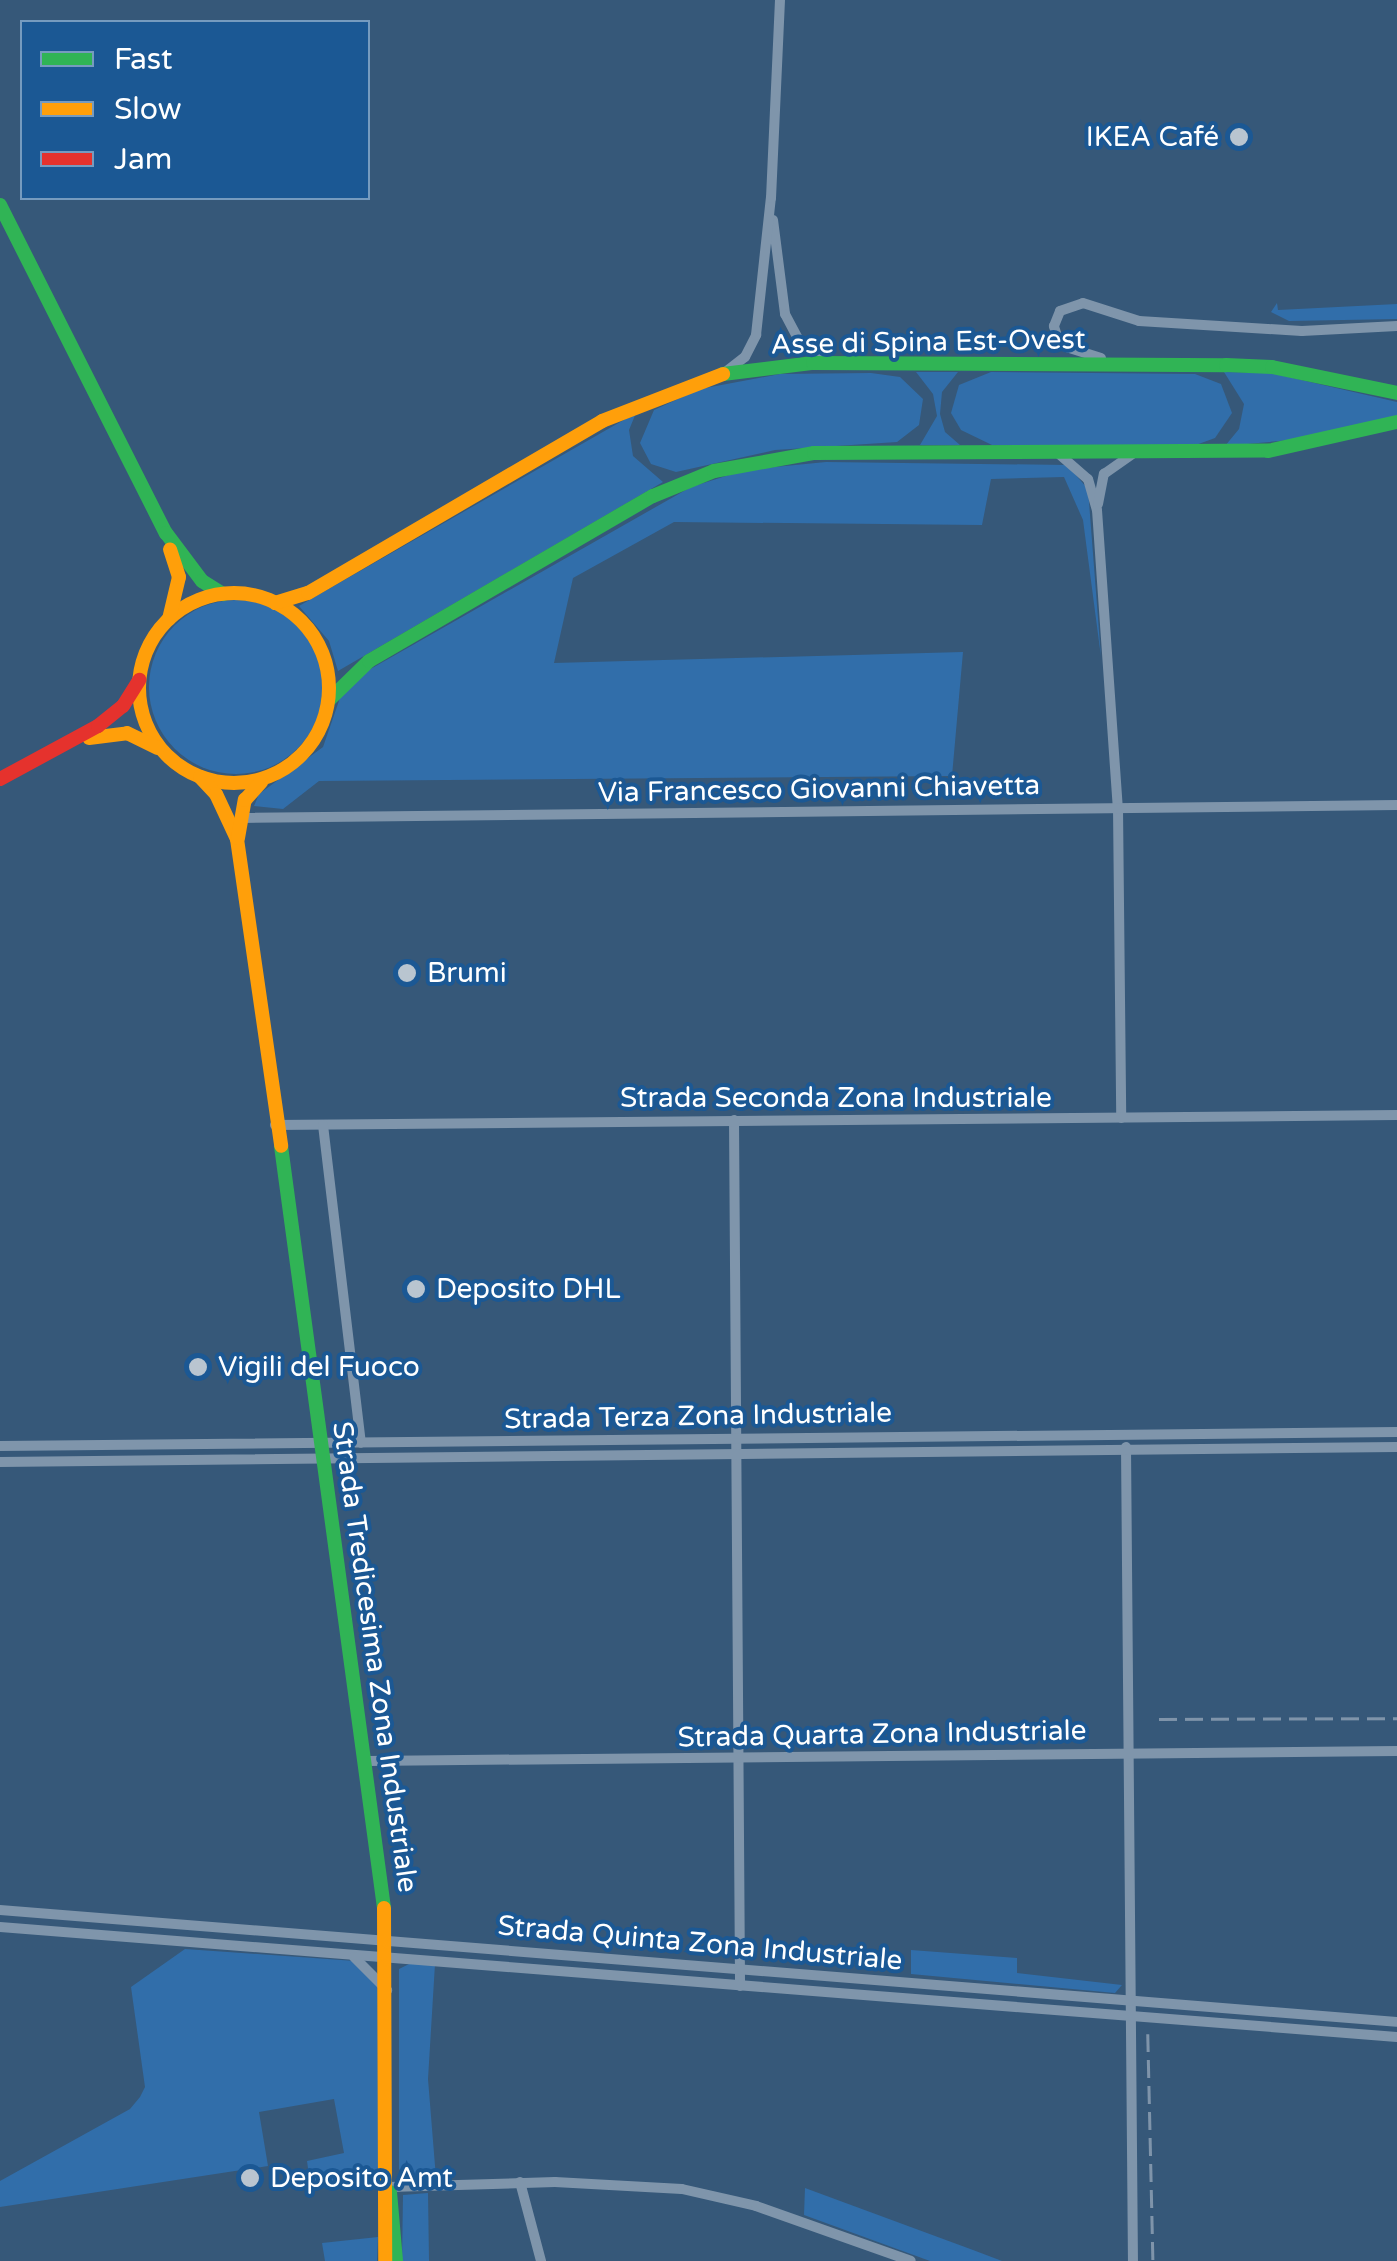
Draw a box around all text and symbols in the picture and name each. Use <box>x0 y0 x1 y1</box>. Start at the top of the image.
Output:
legend <box>20 20 370 200</box>
text: Fast <box>114 41 173 78</box>
text: Slow <box>114 91 182 128</box>
place label: IKEA Café <box>1086 120 1219 154</box>
marker: IKEA Café <box>1228 126 1250 148</box>
text: Jam <box>114 141 172 178</box>
street label: Asse di Spina Est-Ovest <box>770 322 1086 362</box>
street label: Via Francesco Giovanni Chiavetta <box>597 768 1041 810</box>
place label: Brumi <box>427 956 507 990</box>
marker: Brumi <box>396 962 418 984</box>
street label: Strada Seconda Zona Industriale <box>620 1081 1052 1115</box>
place label: Deposito DHL <box>436 1272 621 1306</box>
marker: Deposito DHL <box>405 1278 427 1300</box>
place label: Vigili del Fuoco <box>218 1350 420 1384</box>
marker: Vigili del Fuoco <box>187 1356 209 1378</box>
street label: Strada Terza Zona Industriale <box>504 1396 892 1436</box>
street label: Strada Tredicesima Zona Industriale <box>325 1419 425 1895</box>
street label: Strada Quarta Zona Industriale <box>677 1714 1087 1754</box>
street label: Strada Quinta Zona Industriale <box>496 1909 904 1977</box>
place label: Deposito Amt <box>270 2161 453 2195</box>
marker: Deposito Amt <box>239 2167 261 2189</box>

